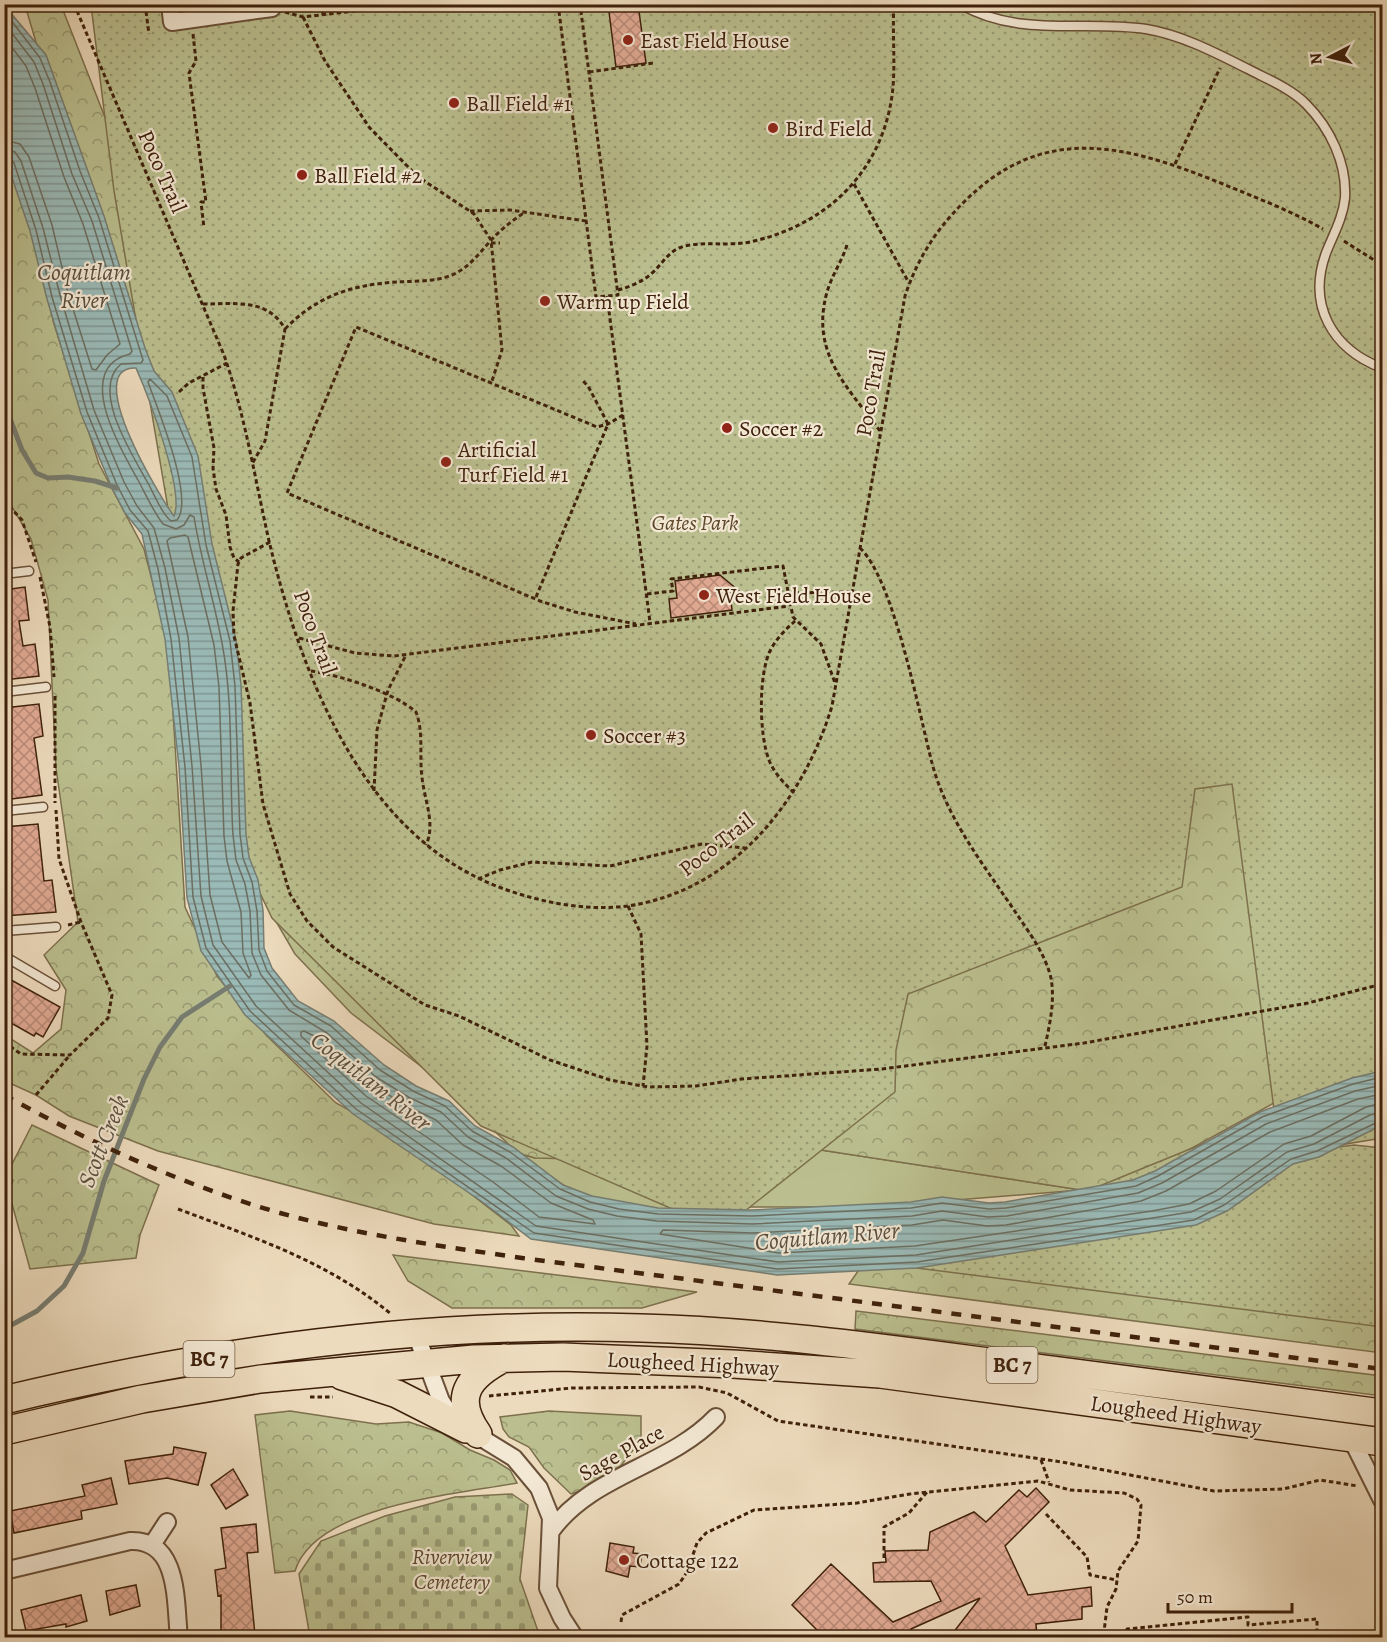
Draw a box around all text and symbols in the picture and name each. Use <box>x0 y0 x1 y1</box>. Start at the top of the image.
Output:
place label: East Field House <box>640 26 789 56</box>
north arrow <box>1300 27 1360 87</box>
marker: East Field House <box>621 33 635 47</box>
text: N <box>1304 51 1328 66</box>
place label: Ball Field #1 <box>466 89 571 119</box>
marker: Ball Field #1 <box>447 96 461 110</box>
place label: Bird Field <box>785 114 873 144</box>
marker: Bird Field <box>766 121 780 135</box>
street label: Poco Trail <box>131 125 194 218</box>
place label: Ball Field #2 <box>314 161 422 191</box>
marker: Ball Field #2 <box>295 168 309 182</box>
water label: Coquitlam River <box>37 256 131 316</box>
place label: Warm up Field <box>556 287 689 317</box>
marker: Warm up Field <box>538 294 552 308</box>
street label: Poco Trail <box>849 347 893 439</box>
place label: Soccer #2 <box>739 414 823 444</box>
marker: Soccer #2 <box>720 421 734 435</box>
place label: Artificial Turf Field #1 <box>457 435 568 490</box>
marker: Artificial Turf Field #1 <box>439 455 453 469</box>
park label: Gates Park <box>651 508 739 538</box>
place label: West Field House <box>715 581 871 611</box>
street label: Poco Trail <box>286 586 344 679</box>
marker: West Field House <box>697 588 711 602</box>
place label: Soccer #3 <box>603 721 686 751</box>
marker: Soccer #3 <box>584 728 598 742</box>
street label: Poco Trail <box>673 806 760 884</box>
water label: Coquitlam River <box>304 1024 438 1139</box>
water label: Scott Creek <box>70 1090 136 1192</box>
water label: Coquitlam River <box>753 1214 901 1258</box>
road number: BC 7 <box>184 1341 234 1377</box>
street label: Lougheed Highway <box>606 1345 780 1383</box>
road number: BC 7 <box>986 1347 1038 1383</box>
street label: Lougheed Highway <box>1088 1388 1263 1442</box>
street label: Sage Place <box>573 1417 670 1489</box>
park label: Riverview Cemetery <box>412 1542 492 1597</box>
place label: Cottage 122 <box>636 1546 739 1576</box>
marker: Cottage 122 <box>617 1553 631 1567</box>
scale bar <box>1168 1576 1292 1614</box>
text: 50 m <box>1177 1585 1213 1609</box>

